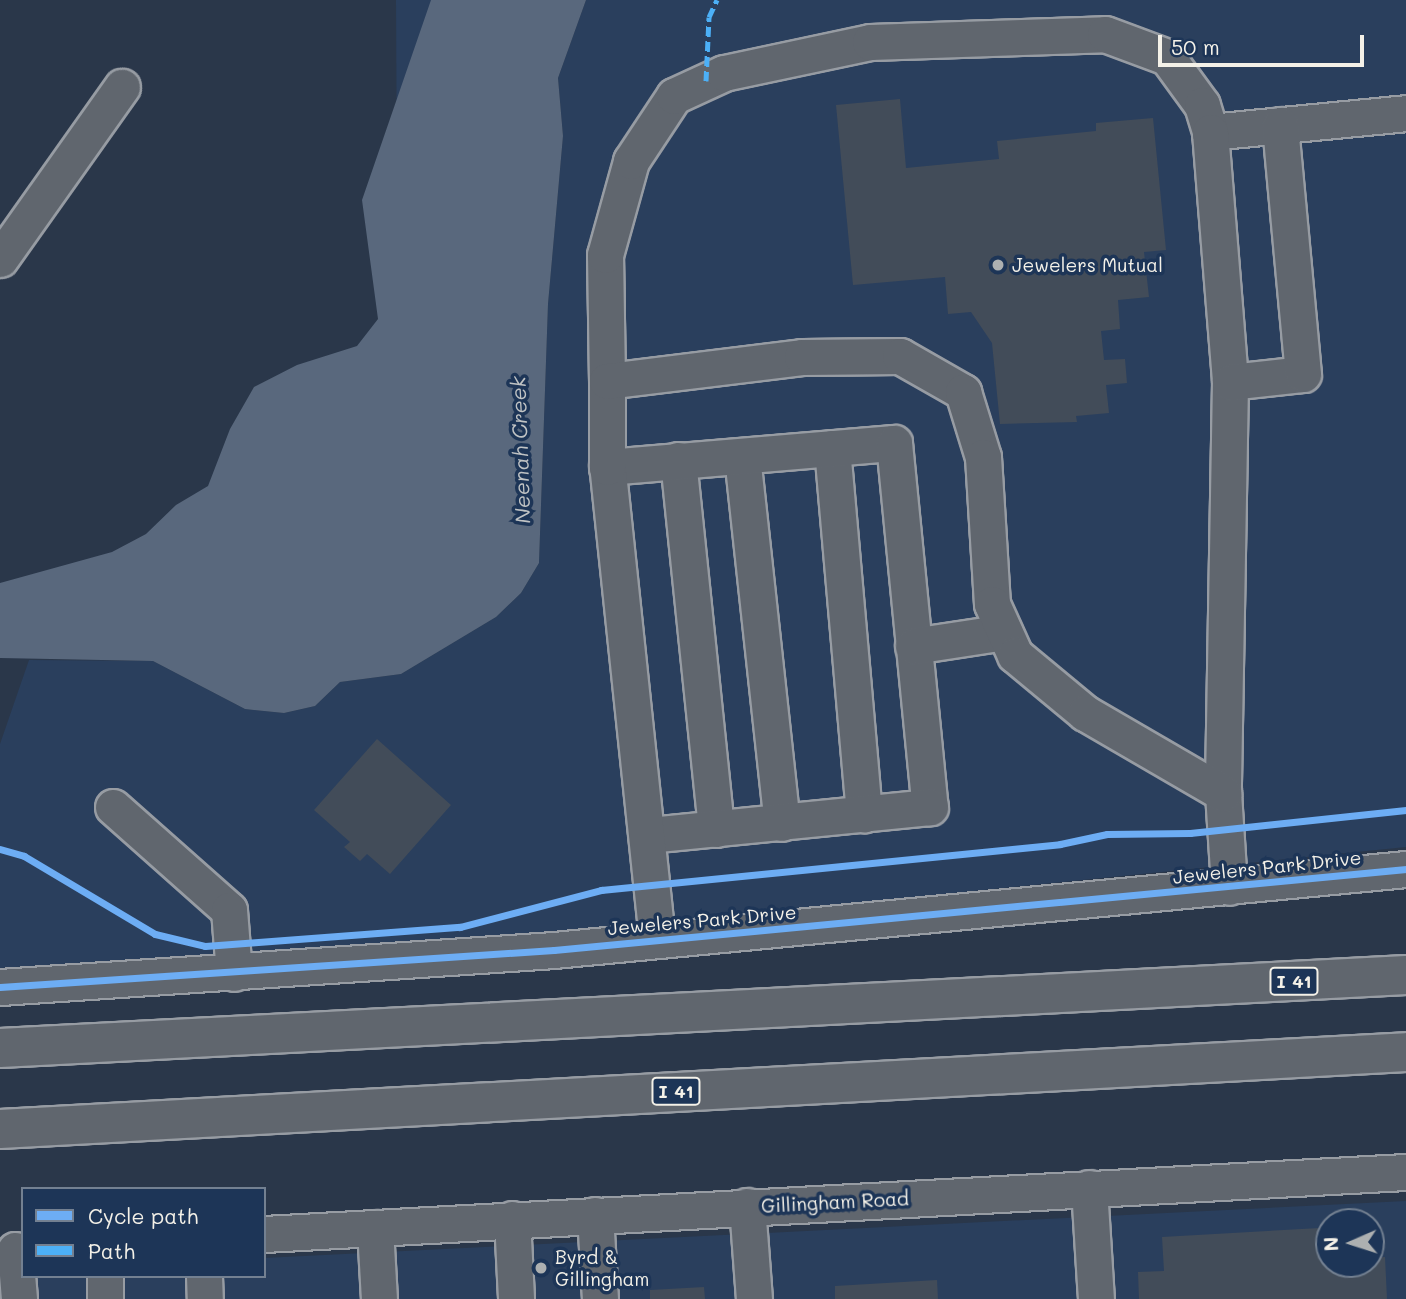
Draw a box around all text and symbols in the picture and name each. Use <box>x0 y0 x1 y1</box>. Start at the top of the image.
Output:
scale bar <box>1161 21 1368 65</box>
text: 50 m <box>1171 33 1220 60</box>
place label: Jewelers Mutual <box>1012 254 1163 276</box>
marker: Jewelers Mutual <box>990 257 1006 273</box>
water label: Neenah Creek <box>505 376 535 524</box>
street label: Jewelers Park Drive <box>1172 846 1362 888</box>
street label: Jewelers Park Drive <box>607 900 797 940</box>
road number: I 41 <box>1268 966 1320 996</box>
road number: I 41 <box>650 1076 702 1106</box>
legend <box>21 1187 266 1278</box>
street label: Gillingham Road <box>761 1187 909 1217</box>
text: Cycle path <box>88 1202 198 1229</box>
north arrow <box>1315 1208 1385 1278</box>
text: N <box>1318 1236 1343 1252</box>
text: Path <box>88 1237 135 1264</box>
place label: Byrd & Gillingham <box>555 1246 649 1290</box>
marker: Byrd & Gillingham <box>533 1260 549 1276</box>

